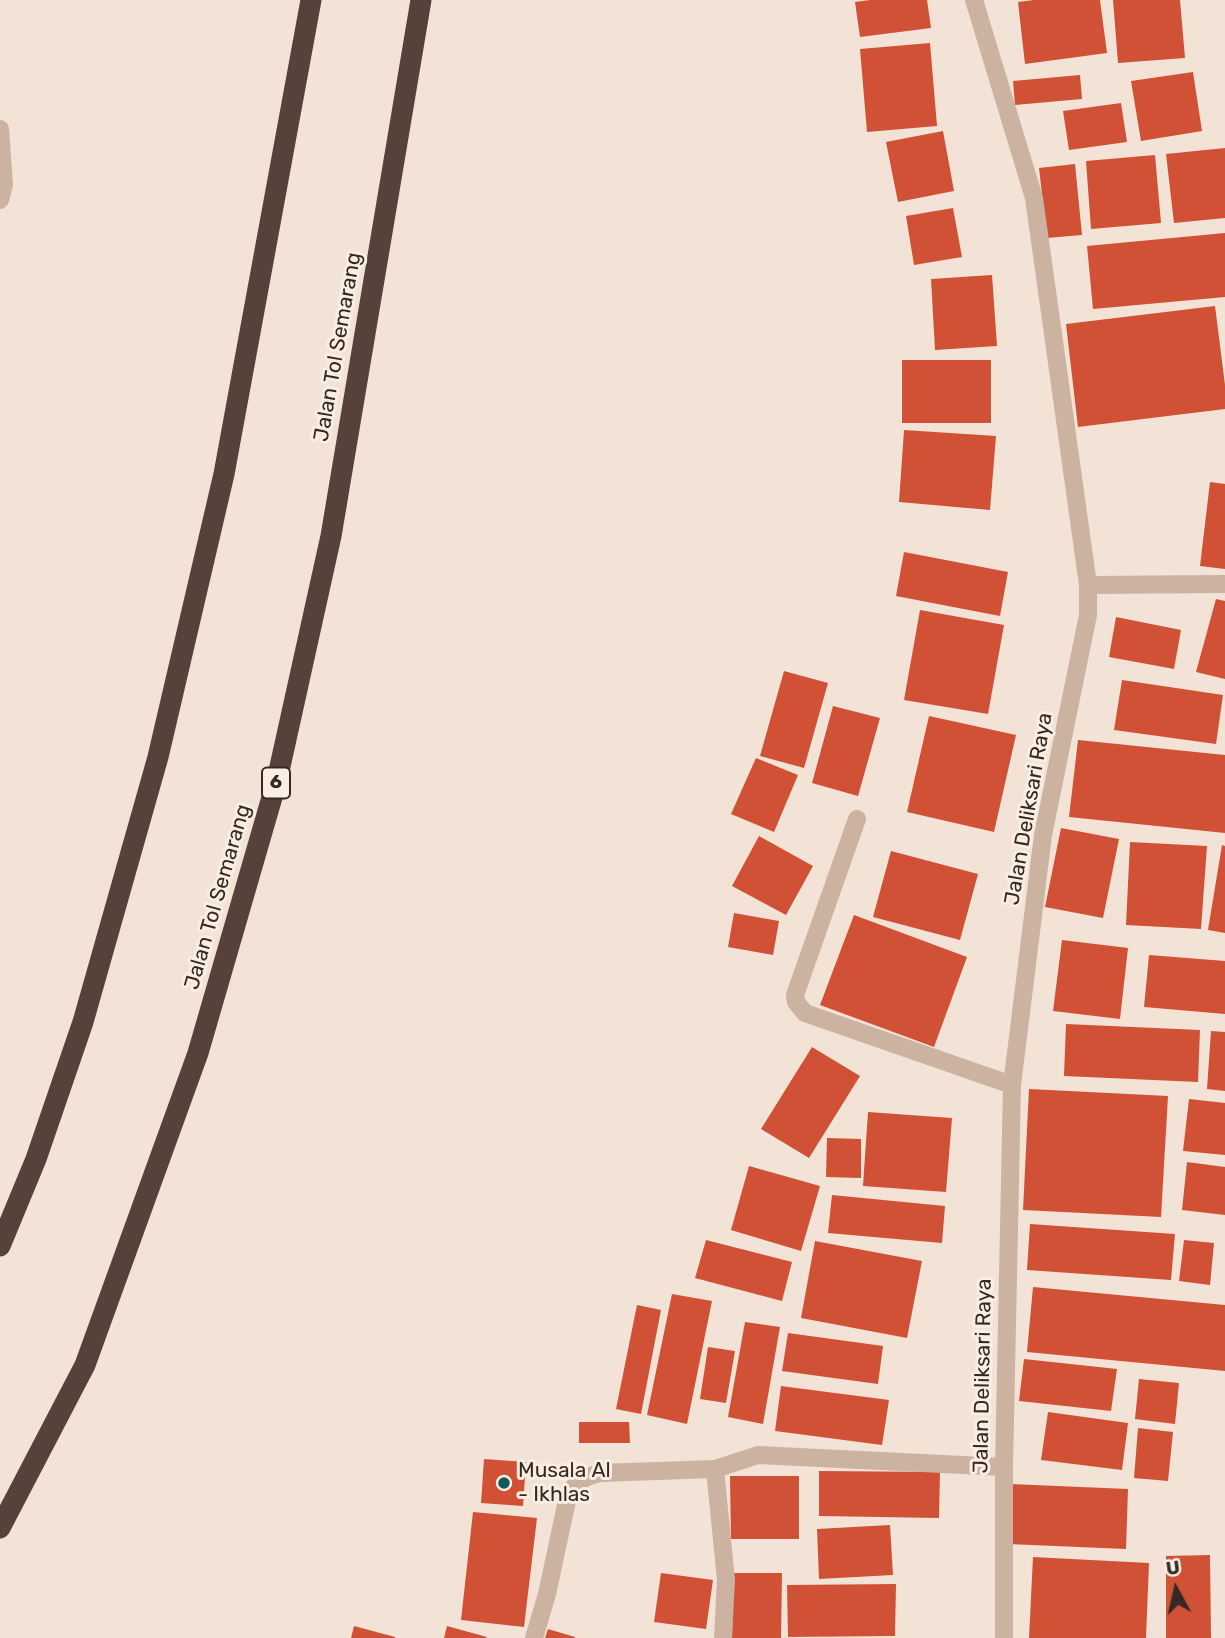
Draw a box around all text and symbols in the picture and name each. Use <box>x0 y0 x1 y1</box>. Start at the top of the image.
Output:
street label: Jalan Tol Semarang <box>309 250 367 444</box>
street label: Jalan Deliksari Raya <box>1000 711 1058 907</box>
road number: 6 <box>262 768 290 798</box>
street label: Jalan Tol Semarang <box>179 801 257 993</box>
street label: Jalan Deliksari Raya <box>969 1278 997 1474</box>
place label: Musala Al - Ikhlas <box>518 1458 611 1508</box>
marker: Musala Al - Ikhlas <box>496 1475 512 1491</box>
north arrow <box>1141 1554 1211 1624</box>
text: U <box>1165 1555 1181 1580</box>

